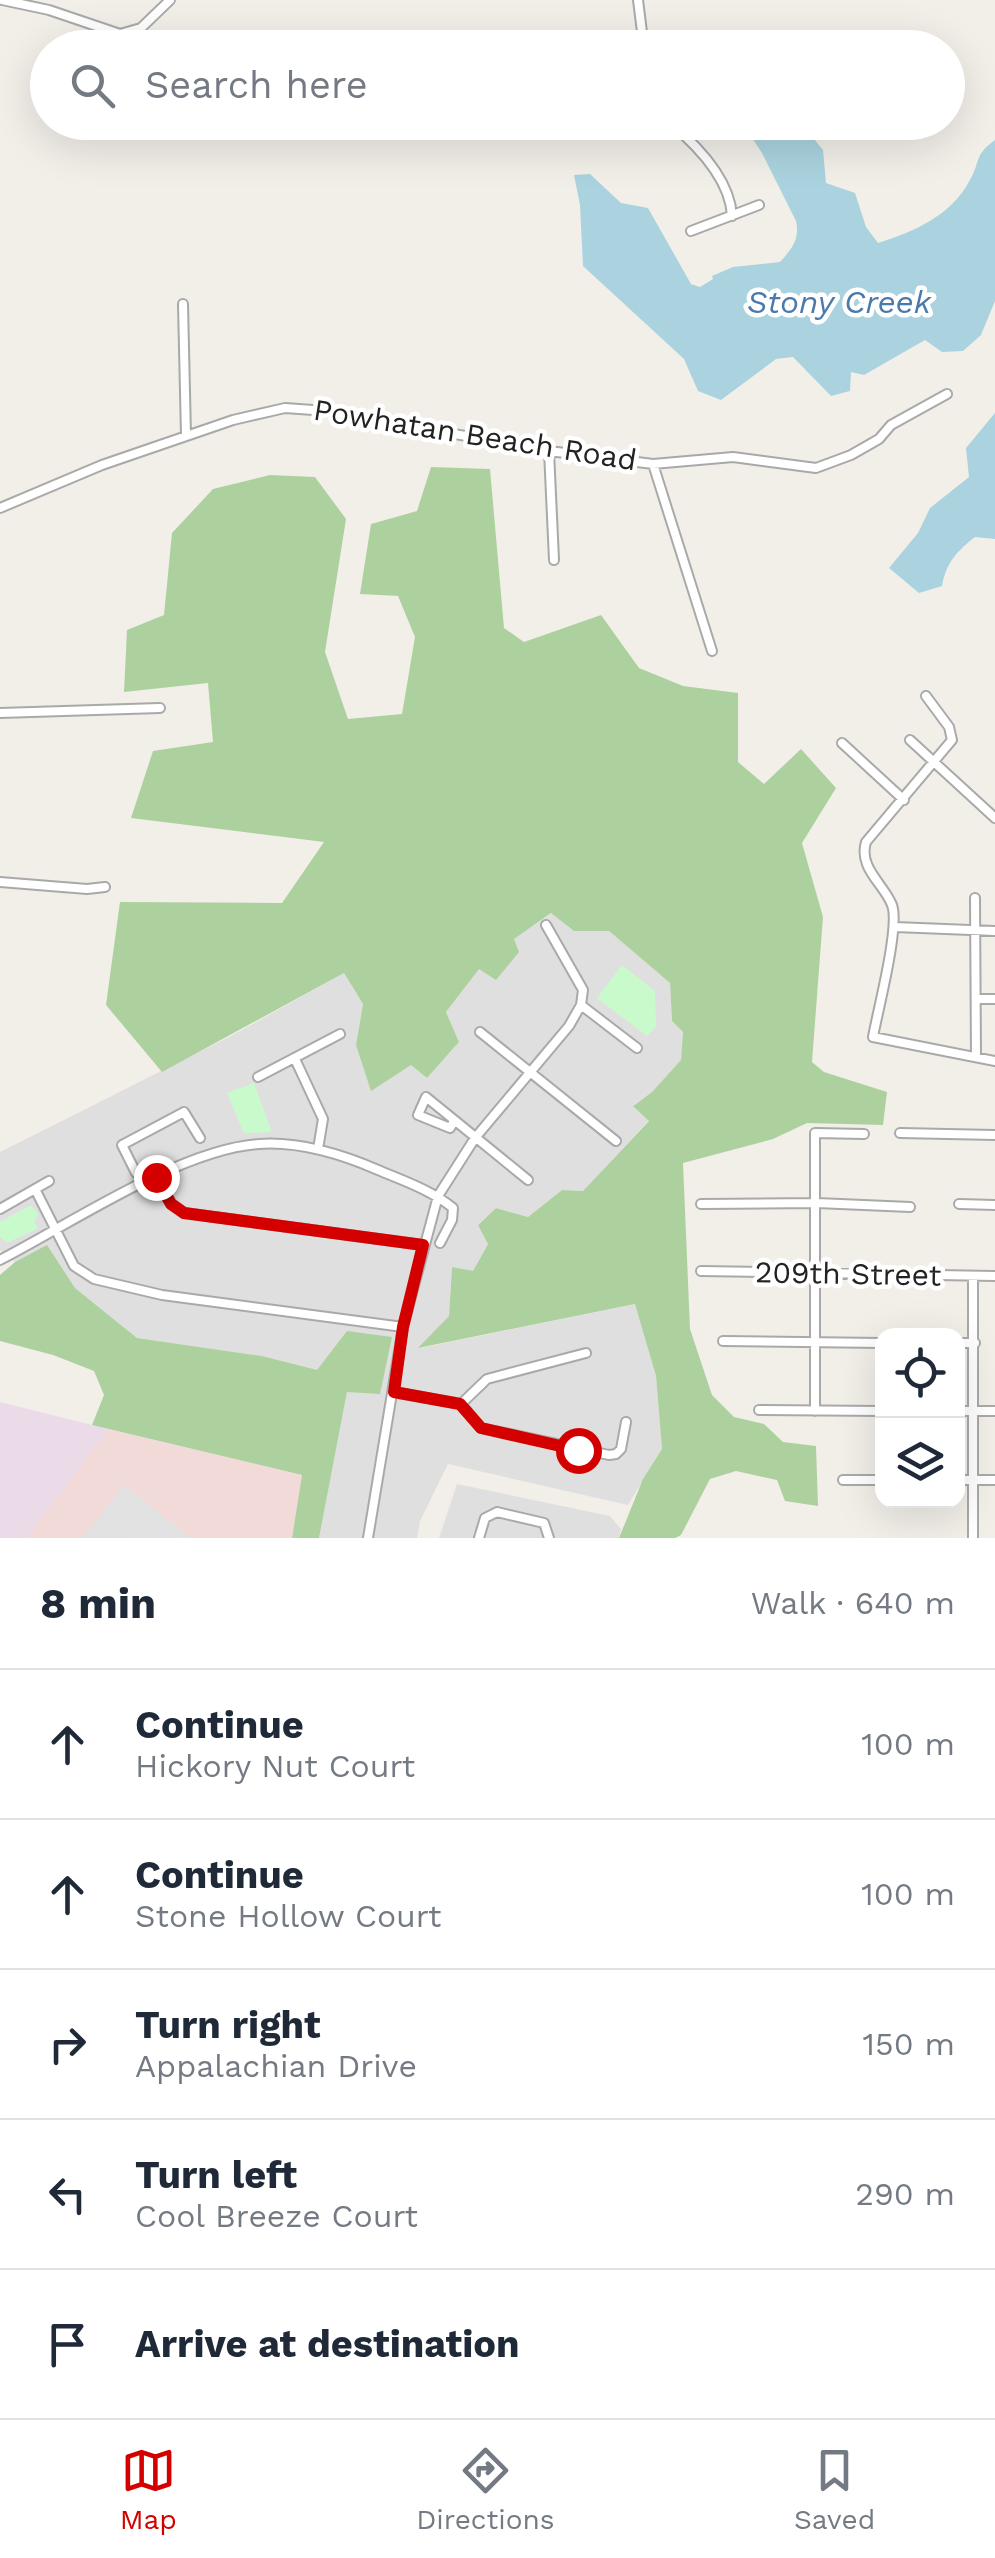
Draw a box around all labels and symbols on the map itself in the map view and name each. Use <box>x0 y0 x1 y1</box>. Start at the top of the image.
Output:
water label: Stony Creek <box>747 283 933 321</box>
street label: Powhatan Beach Road <box>311 392 639 477</box>
route end <box>134 1155 180 1201</box>
street label: 209th Street <box>755 1254 942 1293</box>
route start <box>556 1428 602 1474</box>

